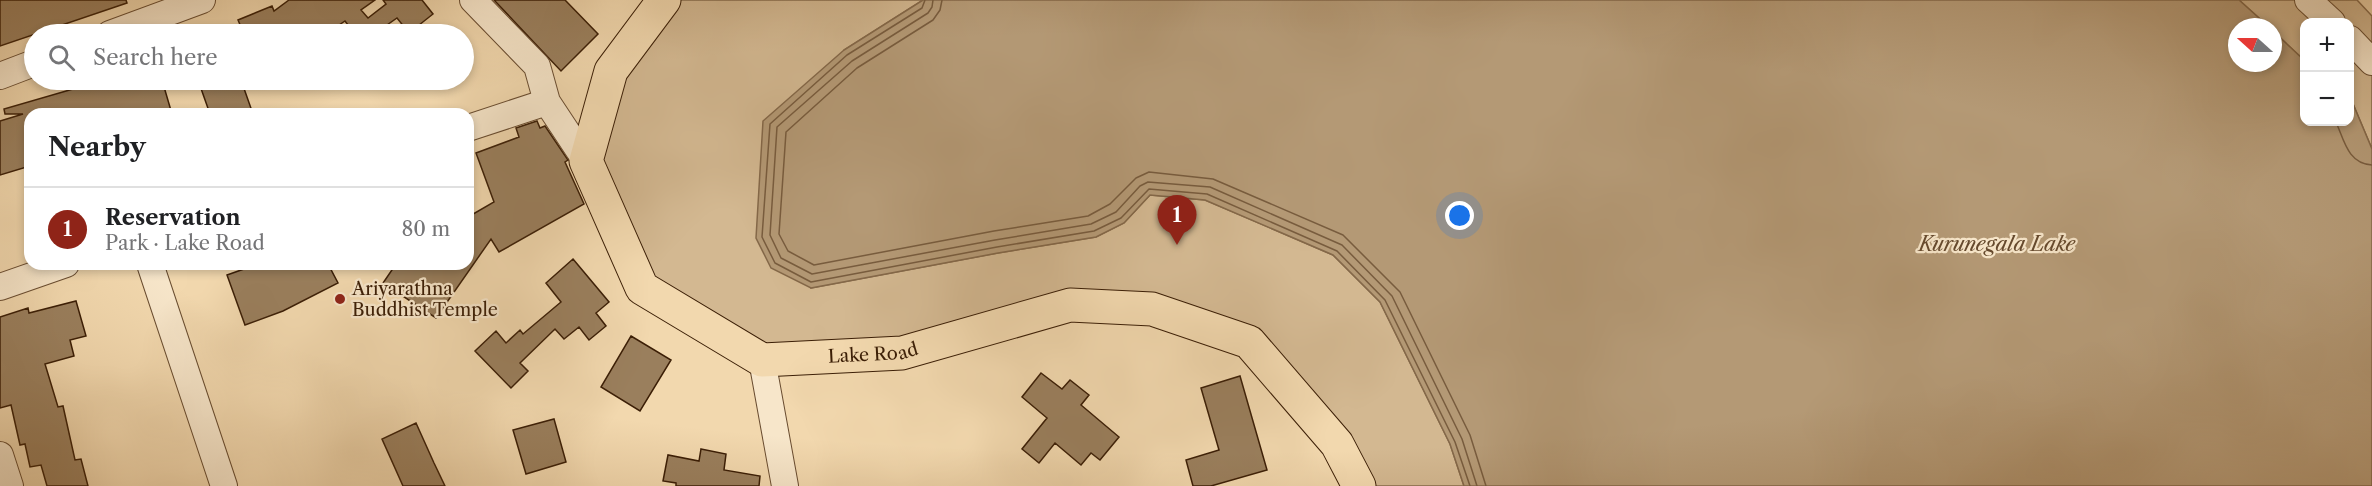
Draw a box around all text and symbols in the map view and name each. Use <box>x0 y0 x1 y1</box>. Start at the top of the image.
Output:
north arrow <box>2228 18 2282 72</box>
map controls <box>2300 18 2354 126</box>
button: + <box>2300 18 2354 72</box>
search box <box>24 24 474 90</box>
icon: search <box>45 41 78 74</box>
text: Search here <box>93 44 218 71</box>
button: − <box>2300 72 2354 126</box>
text: Nearby <box>48 131 146 163</box>
pin: 1 <box>1158 196 1196 245</box>
your location <box>1445 201 1474 230</box>
text: Reservation <box>105 204 241 231</box>
text: 1 <box>63 217 72 241</box>
text: 80 m <box>402 217 450 241</box>
text: Park · Lake Road <box>105 231 265 255</box>
water label: Kurunegala Lake <box>1917 232 2076 256</box>
place label: Ariyarathna Buddhist Temple <box>351 278 498 321</box>
marker: Ariyarathna Buddhist Temple <box>333 292 347 306</box>
street label: Lake Road <box>827 338 921 368</box>

